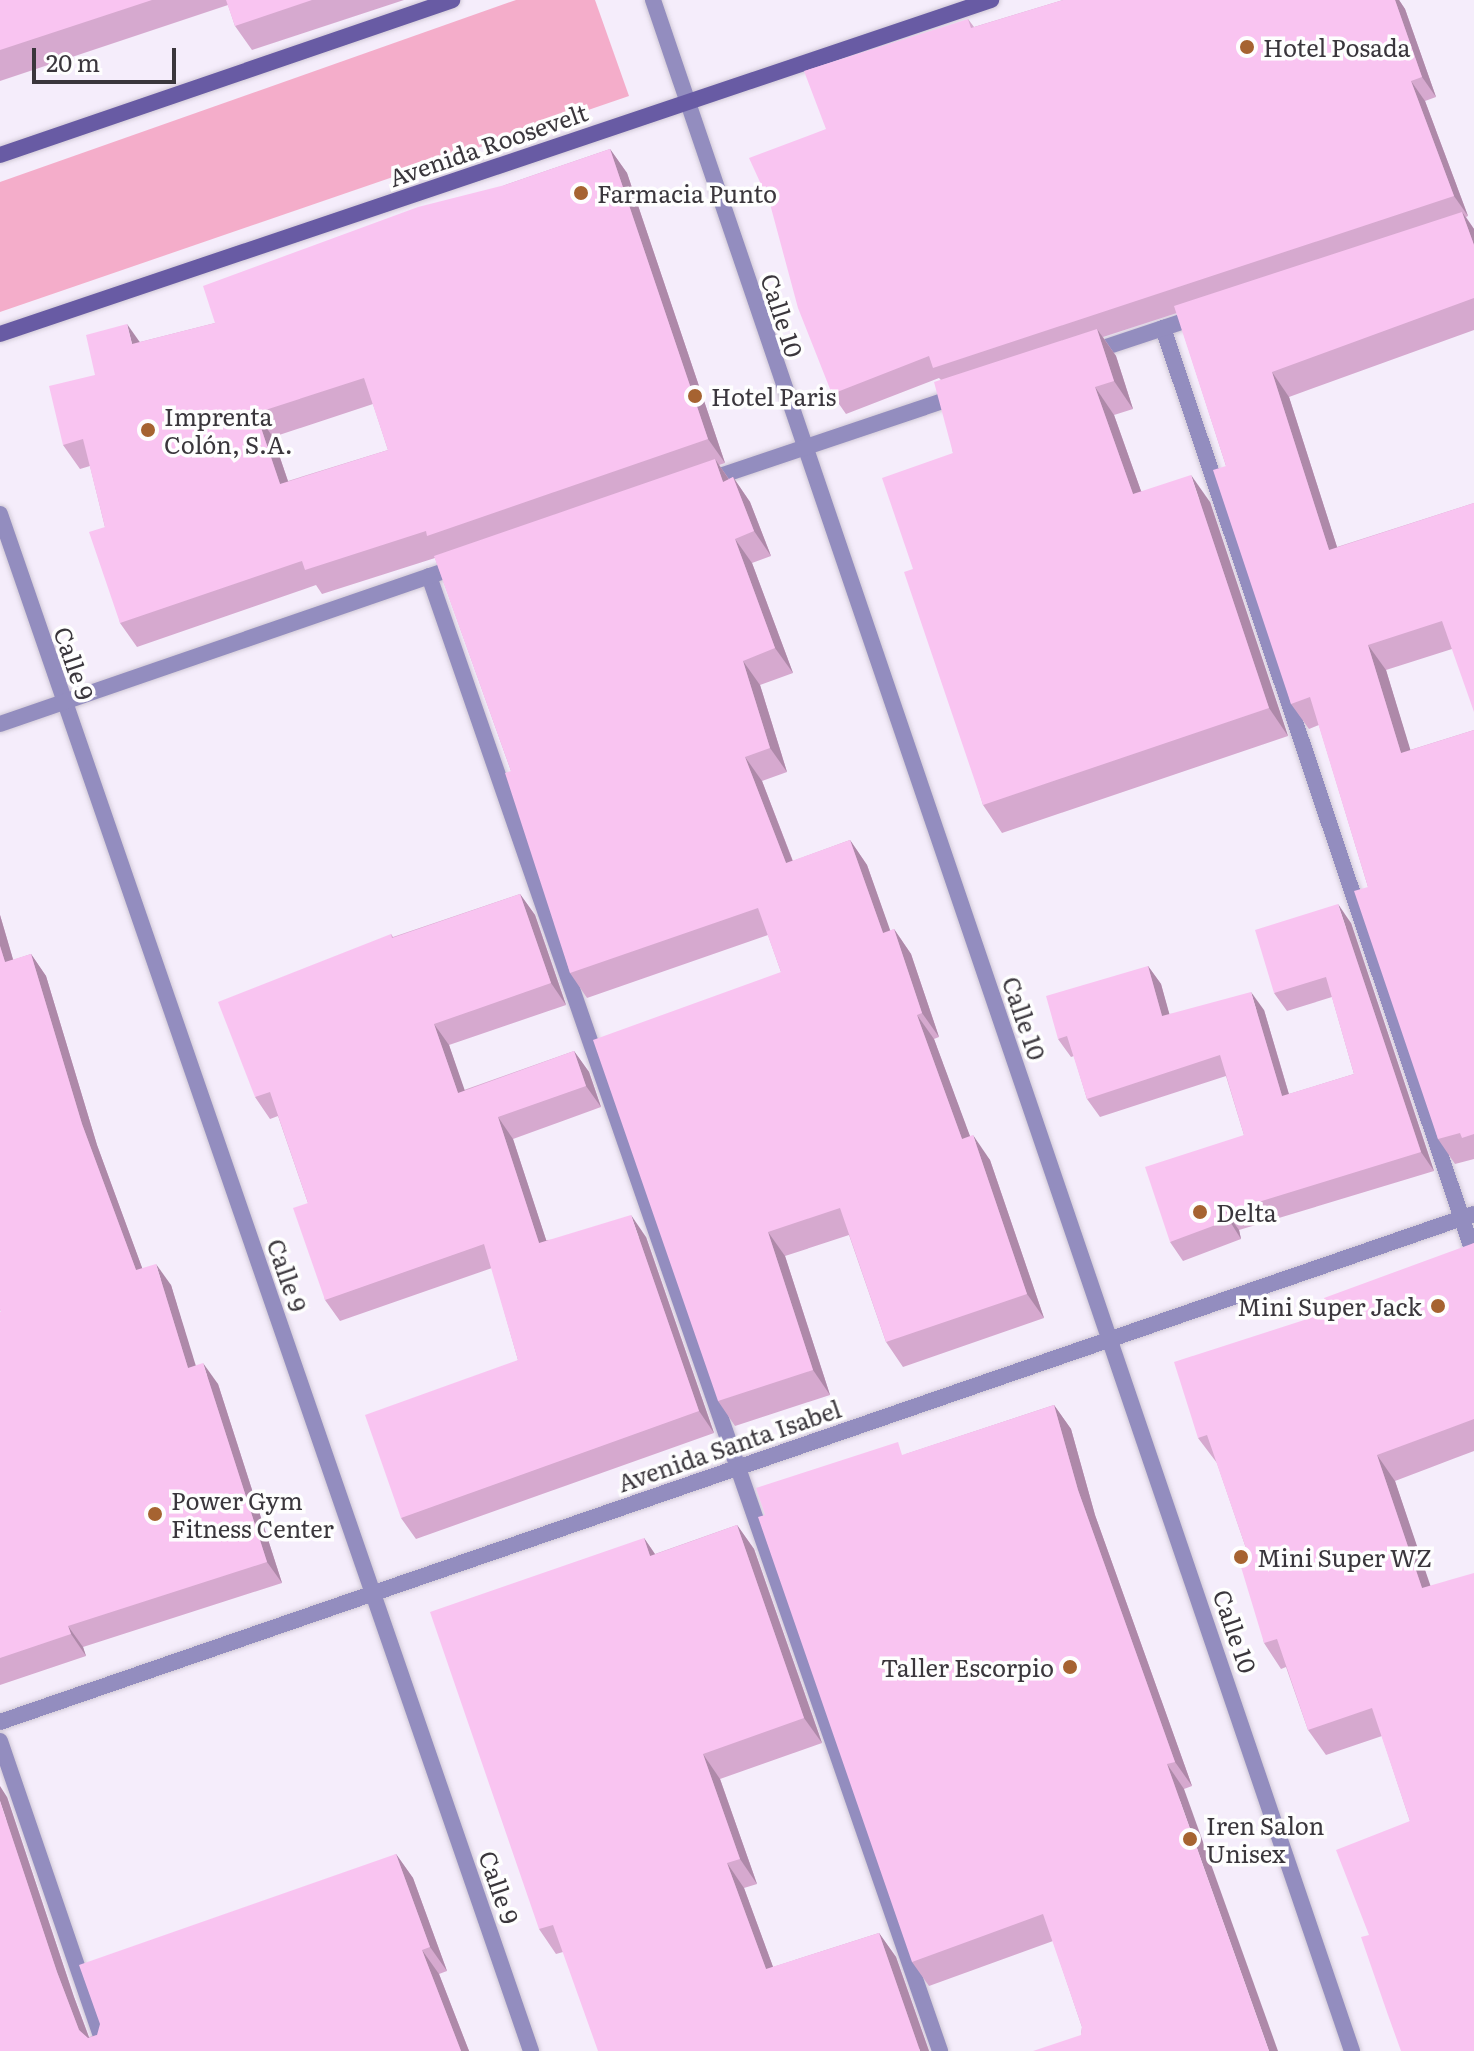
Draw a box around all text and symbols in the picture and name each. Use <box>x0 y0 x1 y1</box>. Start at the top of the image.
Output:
scale bar <box>36 32 180 82</box>
place label: Hotel Posada <box>1263 33 1411 61</box>
marker: Hotel Posada <box>1238 38 1256 56</box>
text: 20 m <box>46 44 100 79</box>
street label: Avenida Roosevelt <box>385 96 591 192</box>
place label: Farmacia Punto <box>597 179 777 207</box>
marker: Farmacia Punto <box>572 184 590 202</box>
street label: Calle 10 <box>756 270 810 360</box>
place label: Hotel Paris <box>711 382 836 410</box>
marker: Hotel Paris <box>686 387 704 405</box>
place label: Imprenta Colón, S.A. <box>164 402 293 458</box>
marker: Imprenta Colón, S.A. <box>139 421 157 439</box>
street label: Calle 9 <box>49 623 101 703</box>
street label: Calle 10 <box>997 973 1053 1063</box>
place label: Delta <box>1216 1198 1277 1226</box>
marker: Delta <box>1191 1203 1209 1221</box>
street label: Calle 9 <box>262 1235 314 1315</box>
place label: Mini Super Jack <box>1237 1292 1422 1320</box>
marker: Mini Super Jack <box>1429 1297 1447 1315</box>
street label: Avenida Santa Isabel <box>614 1393 844 1497</box>
place label: Power Gym Fitness Center <box>171 1486 334 1542</box>
marker: Power Gym Fitness Center <box>146 1505 164 1523</box>
place label: Mini Super WZ <box>1257 1543 1432 1571</box>
marker: Mini Super WZ <box>1232 1548 1250 1566</box>
street label: Calle 10 <box>1208 1586 1264 1676</box>
place label: Taller Escorpio <box>881 1653 1054 1681</box>
marker: Taller Escorpio <box>1061 1658 1079 1676</box>
place label: Iren Salon Unisex <box>1206 1811 1324 1867</box>
marker: Iren Salon Unisex <box>1181 1830 1199 1848</box>
street label: Calle 9 <box>474 1847 526 1927</box>

